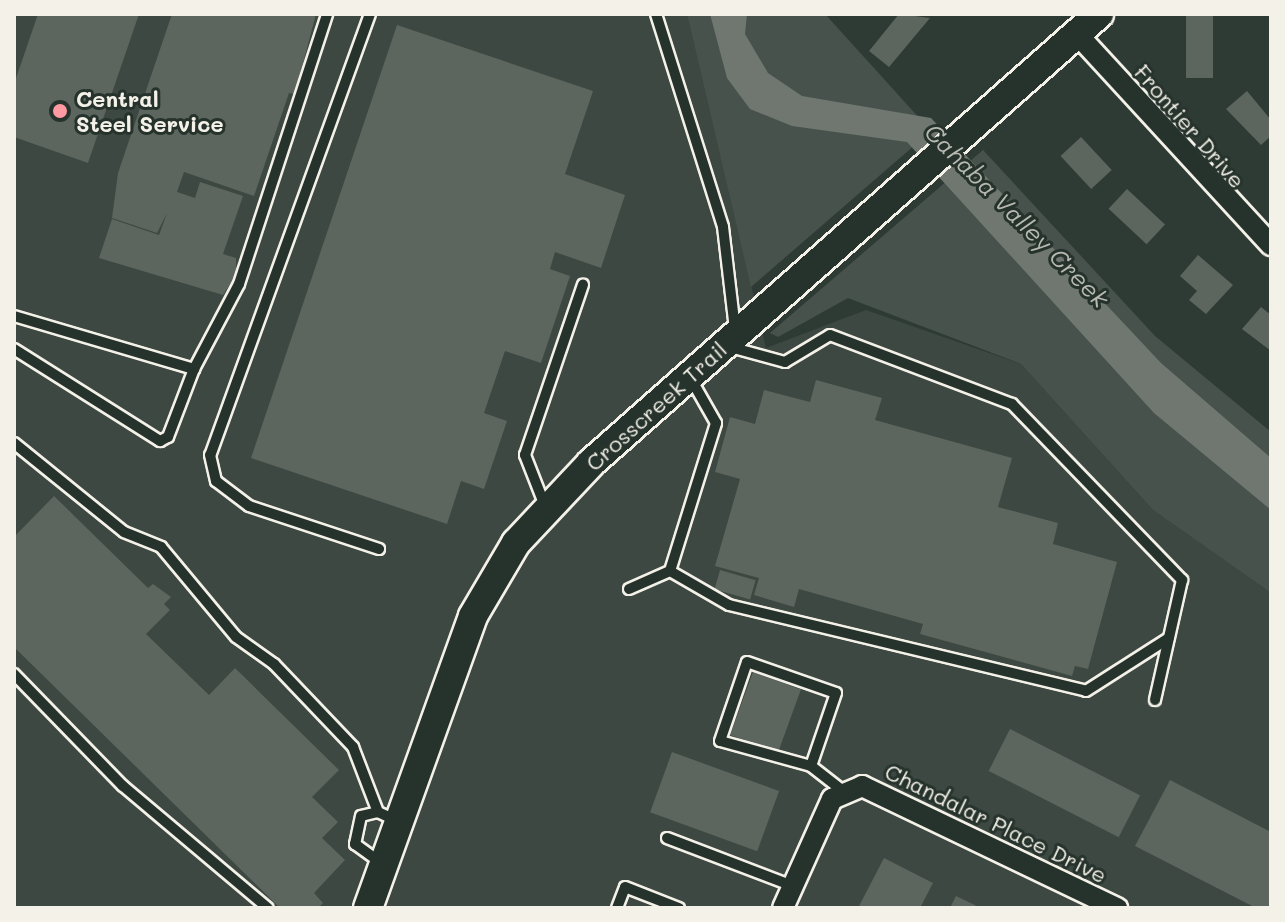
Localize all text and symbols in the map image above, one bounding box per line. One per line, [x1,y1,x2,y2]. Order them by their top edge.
street label: Frontier Drive [1129,59,1251,193]
place label: Central Steel Service [76,85,224,136]
marker: Central Steel Service [51,102,69,120]
water label: Cahaba Valley Creek [919,117,1115,313]
street label: Crosscreek Trail [580,336,732,476]
street label: Chandalar Place Drive [881,758,1111,888]

